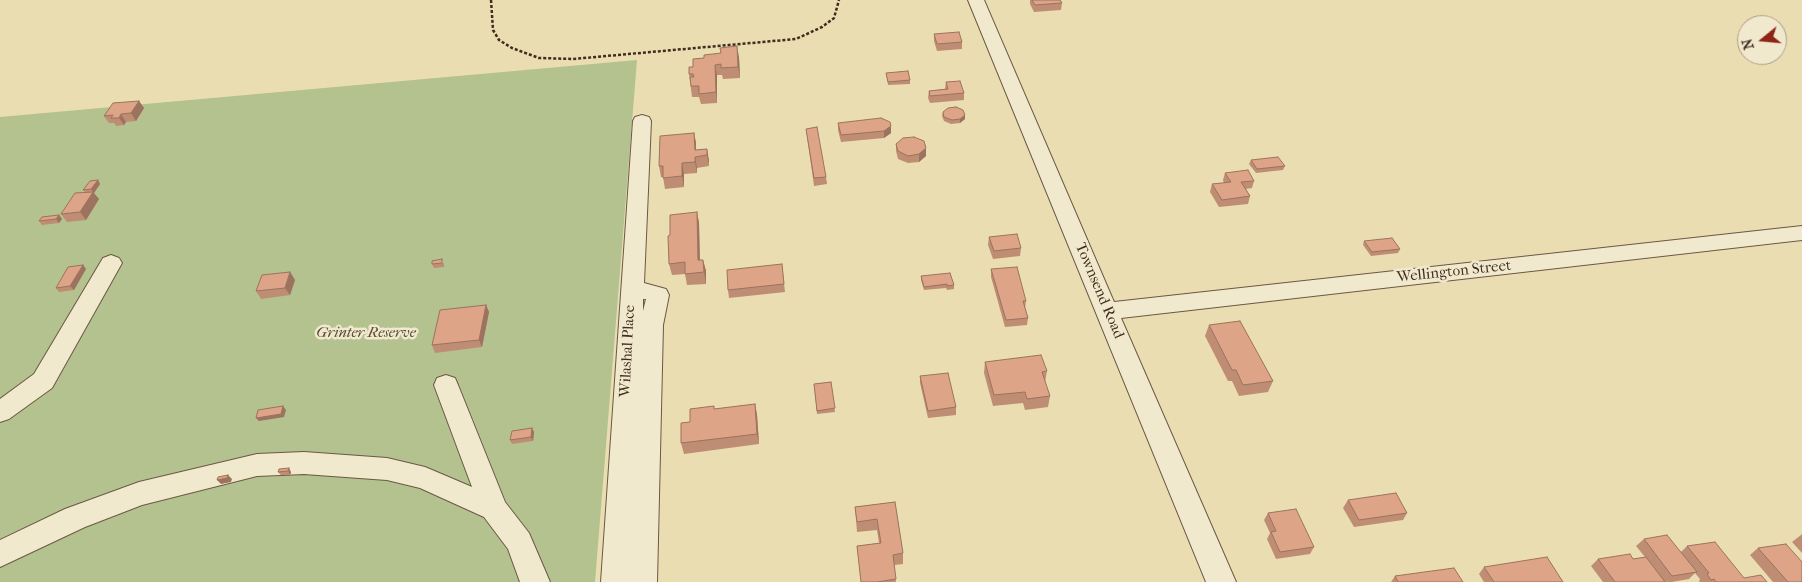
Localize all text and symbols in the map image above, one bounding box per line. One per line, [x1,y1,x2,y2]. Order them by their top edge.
north arrow [1737,15,1787,65]
text: N [1738,37,1758,52]
street label: Townsend Road [1071,240,1127,342]
street label: Wellington Street [1396,257,1512,287]
street label: Wilashal Place [617,304,639,398]
park label: Grinter Reserve [316,324,416,342]

